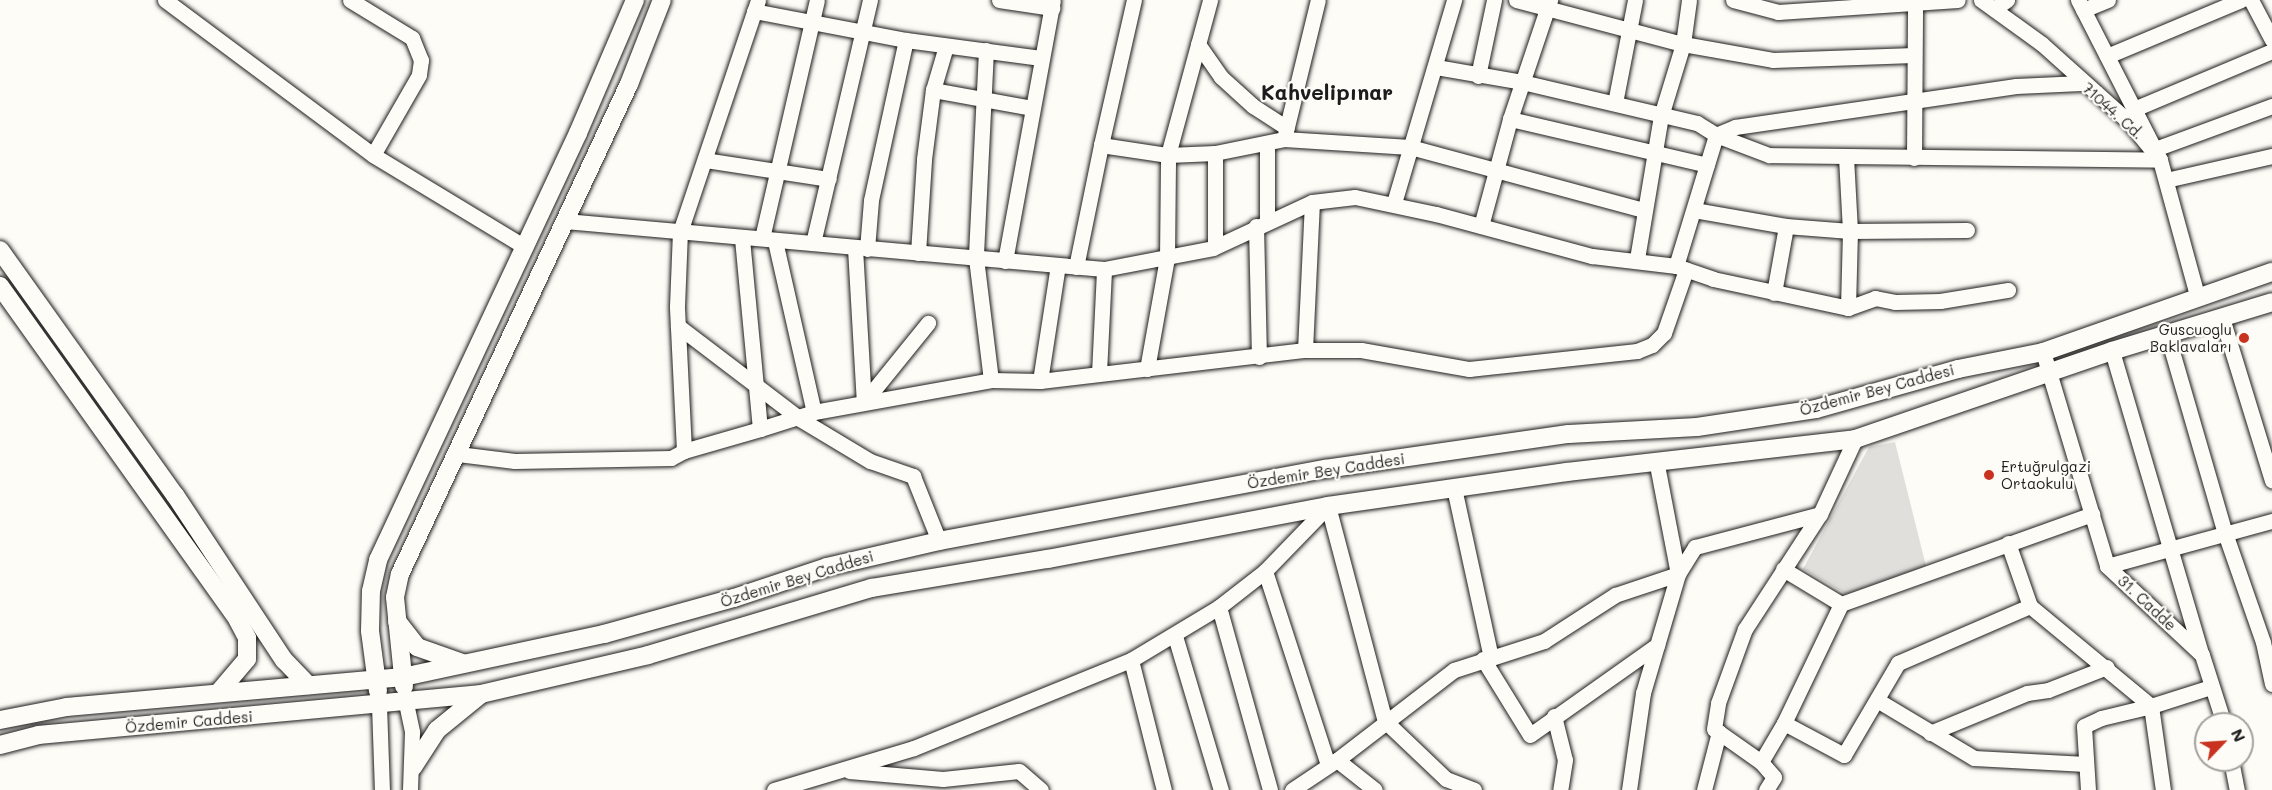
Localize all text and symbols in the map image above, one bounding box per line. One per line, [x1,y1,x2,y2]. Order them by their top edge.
district label: Kahvelipınar [1261,79,1393,105]
street label: 71044. Cd. [2079,79,2147,143]
place label: Guscuoglu Baklavaları [2150,320,2232,355]
marker: Guscuoglu Baklavaları [2237,331,2251,345]
street label: Özdemir Bey Caddesi [1798,361,1956,419]
street label: Özdemir Bey Caddesi [1246,450,1406,492]
place label: Ertuğrulgazi Ortaokulu [2001,457,2091,492]
marker: Ertuğrulgazi Ortaokulu [1982,468,1996,482]
street label: Özdemir Bey Caddesi [718,547,876,611]
street label: 31. Cadde [2114,571,2180,635]
street label: Özdemir Caddesi [124,707,254,737]
north arrow [2194,712,2254,772]
text: N [2227,725,2251,745]

